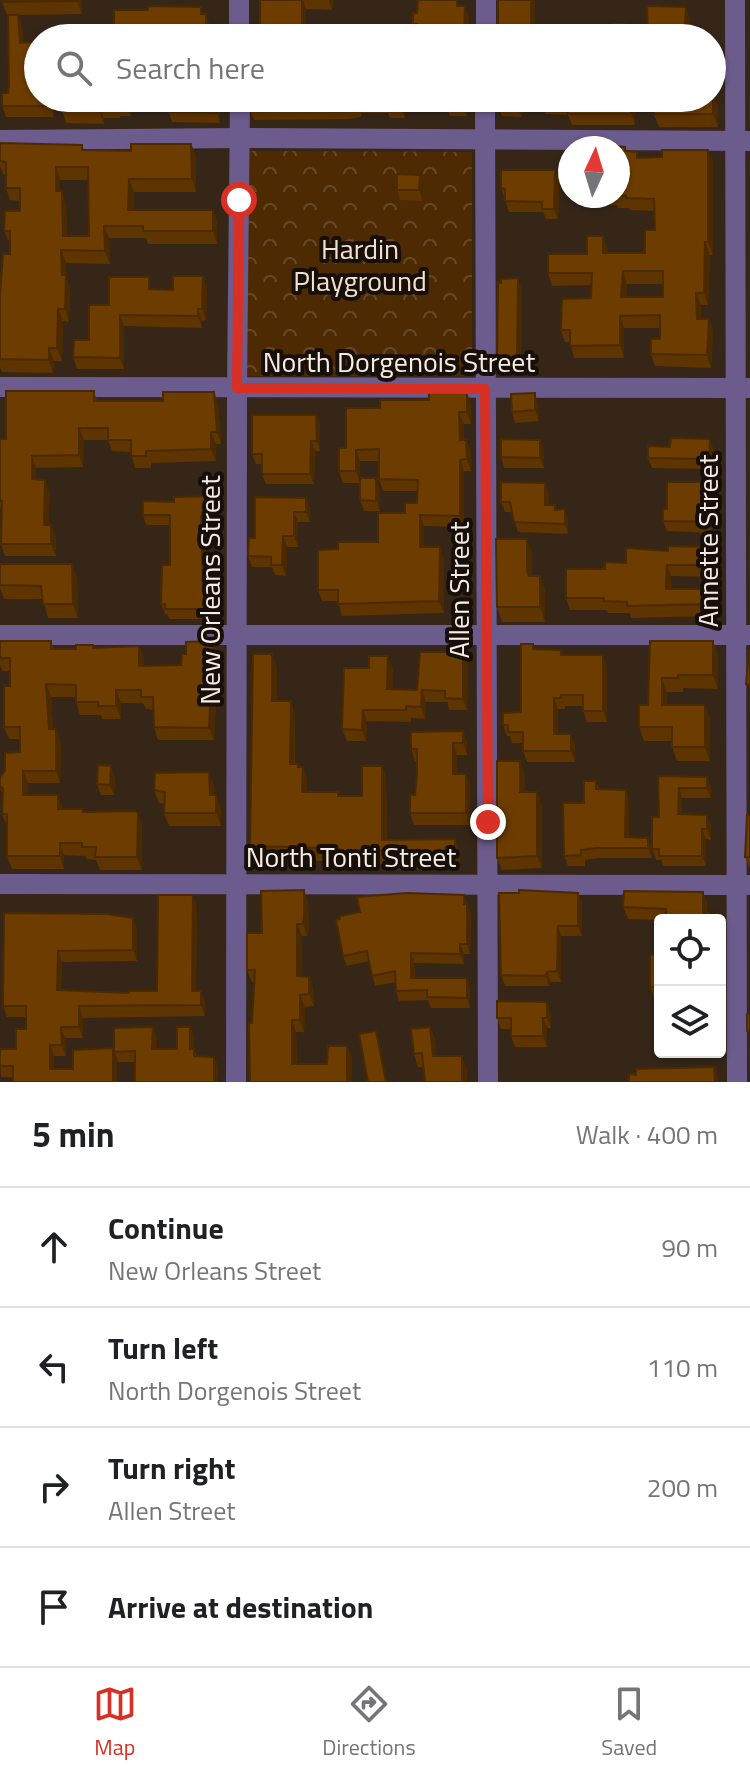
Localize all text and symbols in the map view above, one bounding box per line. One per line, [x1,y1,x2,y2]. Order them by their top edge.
search box [24,24,726,112]
text: Search here [116,45,265,91]
icon: search [52,46,96,90]
north arrow [558,136,630,208]
route start [221,182,257,218]
park label: Hardin Playground [293,227,427,302]
street label: North Dorgenois Street [263,340,535,383]
street label: Annette Street [686,454,729,627]
street label: New Orleans Street [188,475,231,705]
street label: Allen Street [437,521,480,659]
route end [470,804,506,840]
street label: North Tonti Street [246,835,456,878]
map controls [654,914,726,1058]
button: locate [654,914,726,986]
button: layers [654,986,726,1058]
text: 5 min [32,1108,115,1160]
text: Walk · 400 m [576,1115,718,1154]
text: Continue [108,1205,224,1251]
icon: ahead [32,1225,76,1269]
text: 90 m [661,1228,718,1267]
text: New Orleans Street [108,1251,321,1290]
text: Turn left [108,1325,218,1371]
icon: left [32,1345,76,1389]
text: 110 m [647,1348,718,1387]
text: North Dorgenois Street [108,1371,361,1410]
text: Turn right [108,1445,236,1491]
icon: right [32,1465,76,1509]
text: 200 m [647,1468,718,1507]
text: Allen Street [108,1491,235,1530]
text: Arrive at destination [108,1584,373,1630]
icon: arrive [32,1585,76,1629]
tab: Map [93,1682,137,1764]
tab: Directions [322,1682,416,1764]
tab: Saved [601,1682,657,1764]

